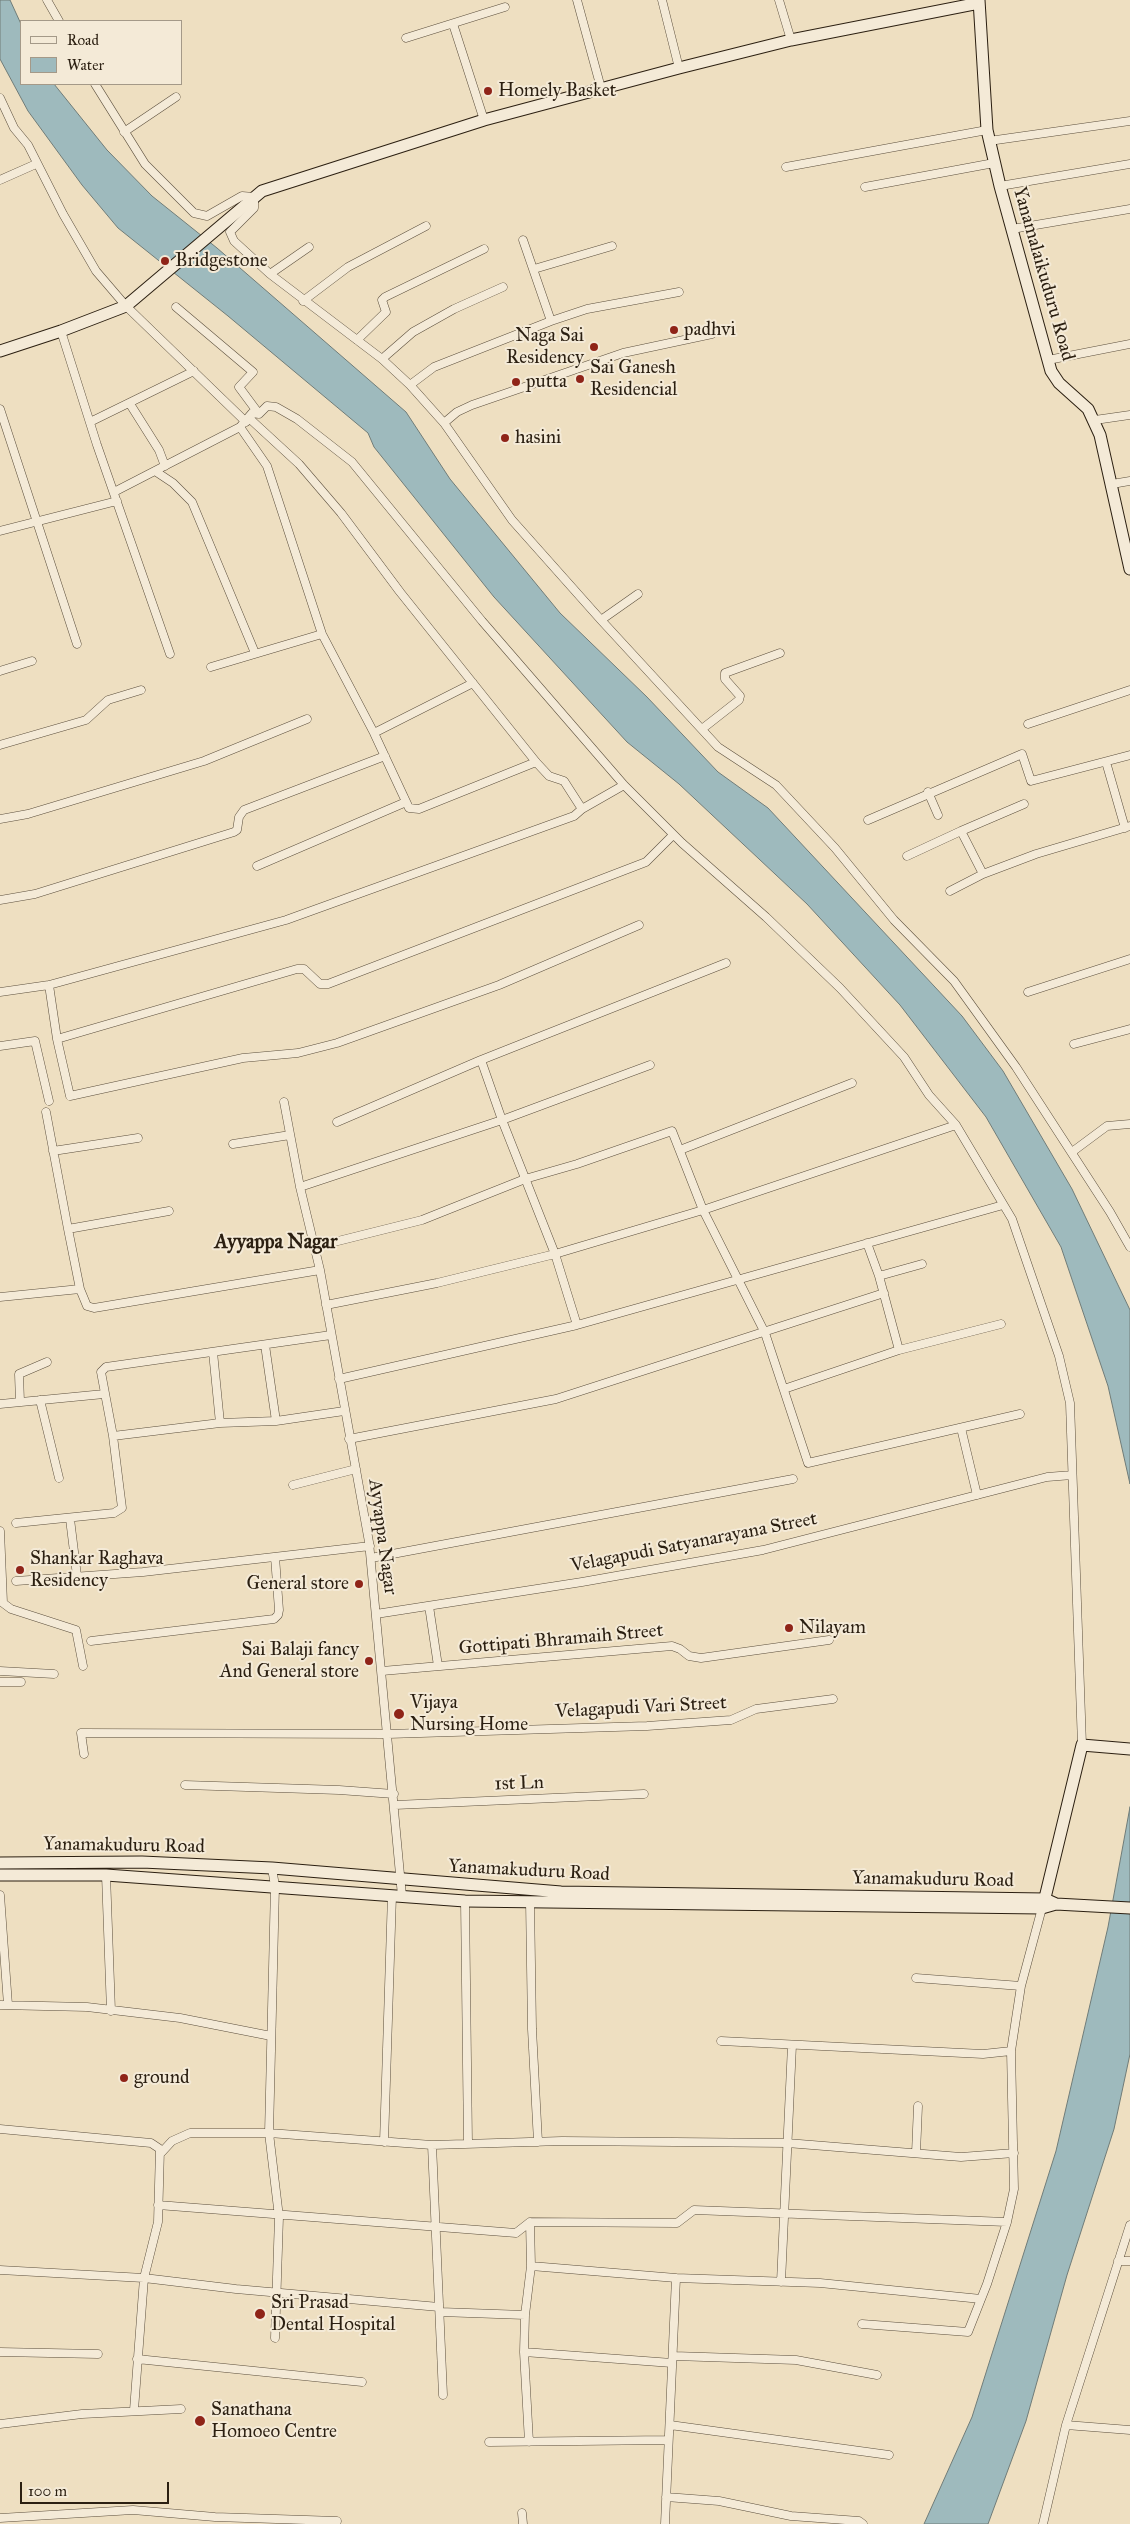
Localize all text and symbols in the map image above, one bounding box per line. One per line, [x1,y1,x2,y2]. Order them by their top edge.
legend [20,20,182,85]
text: Road [67,31,99,49]
text: Water [67,56,104,74]
place label: Homely Basket [498,80,616,102]
marker: Homely Basket [482,85,494,97]
street label: Yanamalaikuduru Road [1007,184,1079,364]
place label: Bridgestone [175,250,268,272]
marker: Bridgestone [159,255,171,267]
place label: padhvi [684,319,736,341]
marker: padhvi [668,324,680,336]
place label: Naga Sai Residency [506,325,584,369]
marker: Naga Sai Residency [588,341,600,353]
place label: Sai Ganesh Residencial [590,357,677,401]
place label: putta [526,371,567,393]
marker: Sai Ganesh Residencial [574,373,586,385]
marker: putta [510,376,522,388]
place label: hasini [515,427,561,449]
marker: hasini [499,432,511,444]
district label: Ayyappa Nagar [215,1231,337,1255]
street label: Ayyappa Nagar [363,1478,401,1596]
street label: Velagapudi Satyanarayana Street [569,1508,819,1578]
place label: Shankar Raghava Residency [30,1548,164,1592]
marker: Shankar Raghava Residency [14,1564,26,1576]
place label: General store [246,1573,349,1595]
marker: General store [353,1578,365,1590]
place label: Nilayam [799,1617,866,1639]
street label: Gottipati Bhramaih Street [458,1620,664,1660]
marker: Nilayam [783,1622,795,1634]
place label: Sai Balaji fancy And General store [220,1639,359,1683]
marker: Sai Balaji fancy And General store [363,1655,375,1667]
place label: Vijaya Nursing Home [410,1692,528,1736]
street label: Velagapudi Vari Street [555,1692,727,1724]
marker: Vijaya Nursing Home [392,1707,406,1721]
street label: 1st Ln [494,1772,544,1796]
street label: Yanamakuduru Road [43,1833,205,1859]
street label: Yanamakuduru Road [448,1855,610,1887]
street label: Yanamakuduru Road [852,1867,1014,1893]
place label: ground [134,2067,190,2089]
marker: ground [118,2072,130,2084]
place label: Sri Prasad Dental Hospital [271,2292,395,2336]
marker: Sri Prasad Dental Hospital [253,2307,267,2321]
place label: Sanathana Homoeo Centre [211,2399,337,2443]
marker: Sanathana Homoeo Centre [193,2414,207,2428]
scale bar [22,2472,171,2504]
text: 100 m [28,2482,67,2500]

